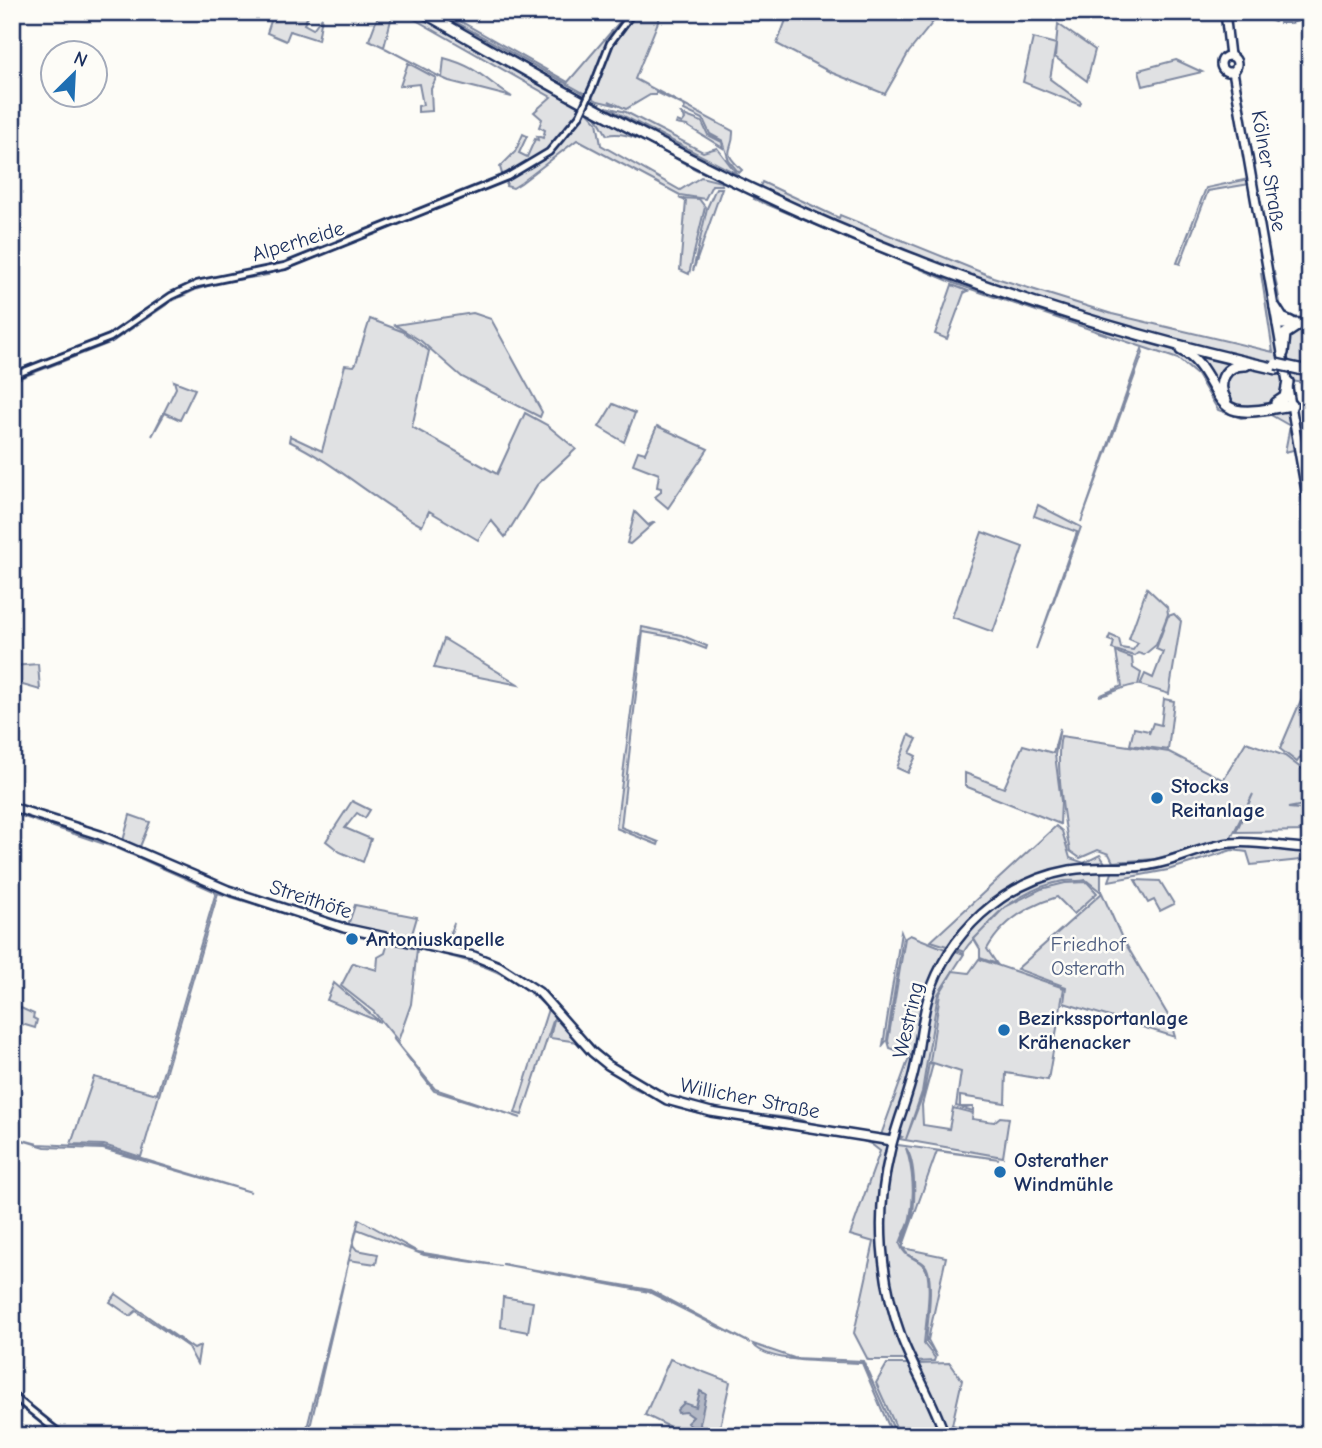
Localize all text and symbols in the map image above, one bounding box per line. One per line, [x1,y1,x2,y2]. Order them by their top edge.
north arrow [38,38,108,108]
text: N [70,47,91,72]
street label: Kölner Straße [1247,108,1291,234]
street label: Alperheide [249,216,347,266]
place label: Stocks Reitanlage [1171,774,1265,822]
marker: Stocks Reitanlage [1149,790,1165,806]
street label: Streithöfe [267,874,355,924]
place label: Antoniuskapelle [366,927,505,951]
marker: Antoniuskapelle [344,931,360,947]
park label: Friedhof Osterath [1050,932,1127,980]
street label: Westring [888,979,928,1061]
place label: Bezirkssportanlage Krähenacker [1018,1006,1188,1054]
marker: Bezirkssportanlage Krähenacker [996,1022,1012,1038]
street label: Willicher Straße [678,1073,822,1123]
place label: Osterather Windmühle [1014,1148,1113,1196]
marker: Osterather Windmühle [992,1164,1008,1180]

